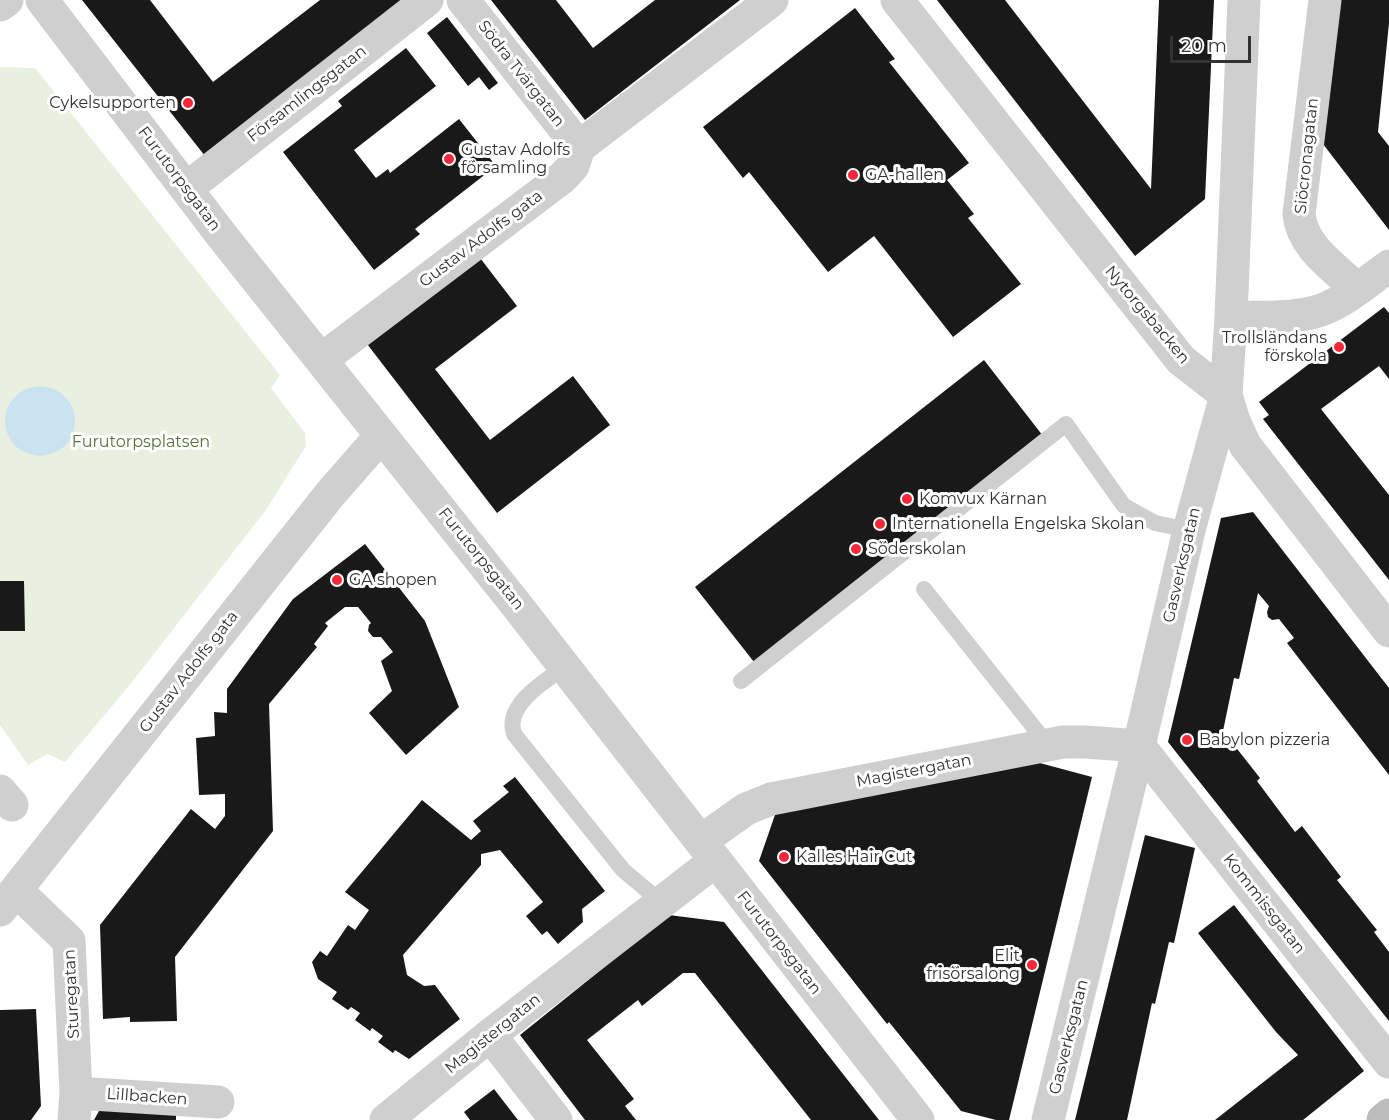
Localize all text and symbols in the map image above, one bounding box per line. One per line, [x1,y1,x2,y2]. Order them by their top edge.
street label: Södra Tvärgatan [474,17,568,131]
scale bar [1173,24,1254,62]
text: 20 m [1181,35,1227,57]
street label: Församlingsgatan [244,42,370,146]
place label: Cykelsupporten [49,93,176,113]
marker: Cykelsupporten [181,96,195,110]
street label: Siöcronagatan [1291,97,1323,215]
street label: Furutorpsgatan [133,123,225,235]
place label: Gustav Adolfs församling [461,140,570,178]
marker: Gustav Adolfs församling [442,152,456,166]
place label: GA-hallen [865,165,944,185]
marker: GA-hallen [846,168,860,182]
street label: Gustav Adolfs gata [416,186,546,292]
street label: Nytorgsbacken [1100,262,1194,368]
place label: Trollsländans förskola [1222,328,1327,366]
marker: Trollsländans förskola [1332,340,1346,354]
park label: Furutorpsplatsen [72,432,210,452]
place label: Komvux Kärnan [919,489,1047,509]
marker: Komvux Kärnan [900,492,914,506]
street label: Furutorpsgatan [434,504,528,614]
street label: Gasverksgatan [1159,505,1205,625]
place label: Internationella Engelska Skolan [892,514,1145,534]
marker: Internationella Engelska Skolan [873,517,887,531]
place label: Söderskolan [868,539,966,559]
marker: Söderskolan [849,542,863,556]
place label: GA shopen [349,570,437,590]
marker: GA shopen [330,573,344,587]
street label: Gustav Adolfs gata [135,607,243,737]
place label: Babylon pizzeria [1199,730,1330,750]
marker: Babylon pizzeria [1180,733,1194,747]
street label: Magistergatan [855,750,973,792]
place label: Kalles Hair Cut [796,847,913,867]
marker: Kalles Hair Cut [777,850,791,864]
street label: Kommissgatan [1219,850,1309,958]
street label: Furutorpsgatan [733,888,825,998]
place label: Elit frisörsalong [926,946,1020,984]
street label: Sturegatan [60,949,84,1039]
marker: Elit frisörsalong [1025,958,1039,972]
street label: Gasverksgatan [1045,978,1093,1096]
street label: Magistergatan [442,990,544,1078]
street label: Lillbacken [106,1085,188,1109]

